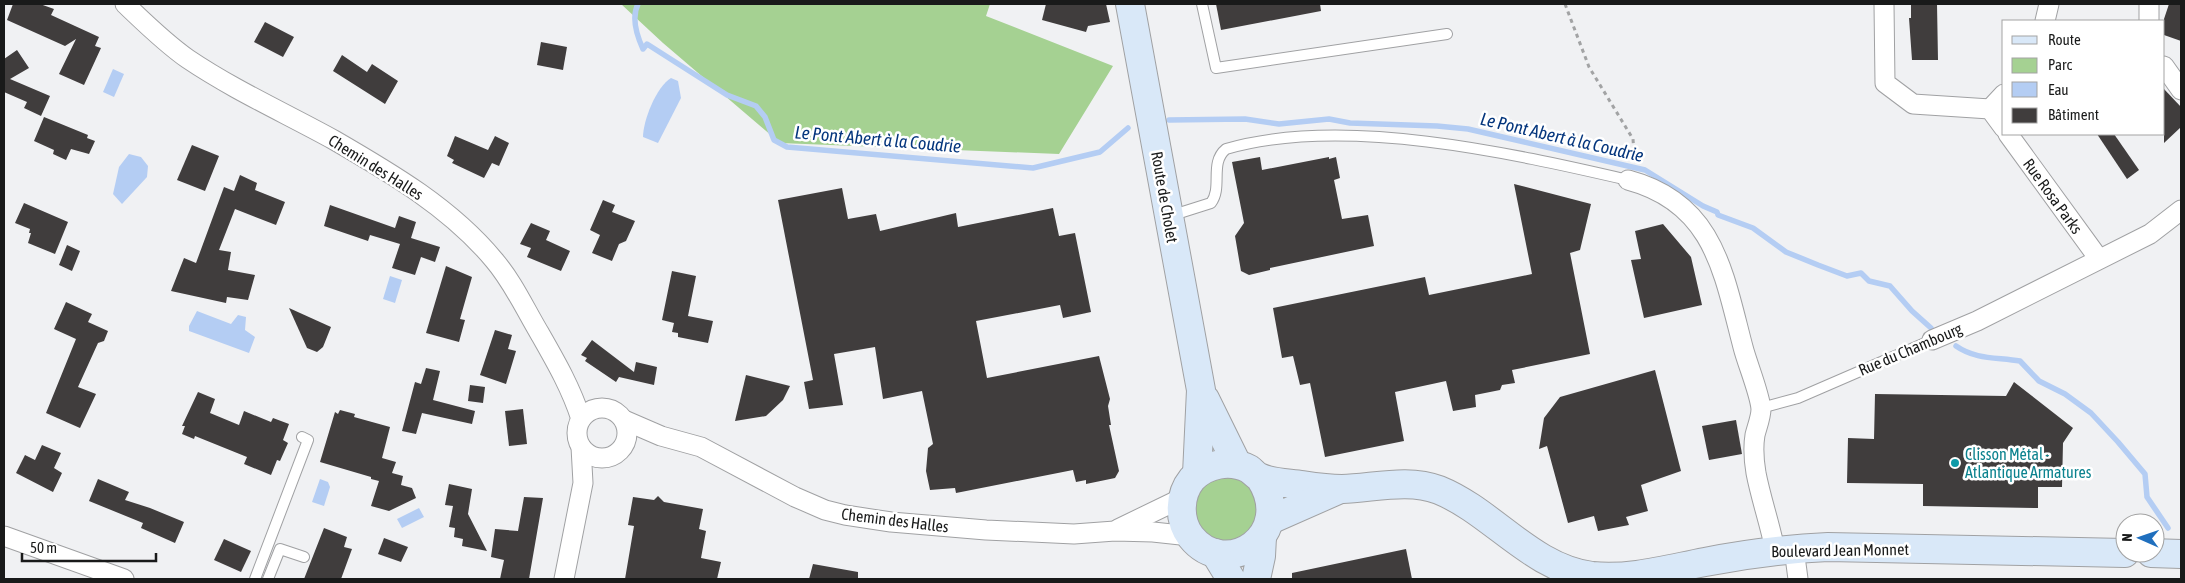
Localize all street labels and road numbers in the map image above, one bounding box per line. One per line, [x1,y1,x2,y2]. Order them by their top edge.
street label: Chemin des Halles [325,131,427,203]
street label: Route de Cholet [1148,150,1182,245]
street label: Rue Rosa Parks [2020,155,2086,237]
street label: Rue du Chambourg [1856,319,1965,380]
street label: Chemin des Halles [840,504,950,536]
street label: Boulevard Jean Monnet [1771,540,1909,560]

